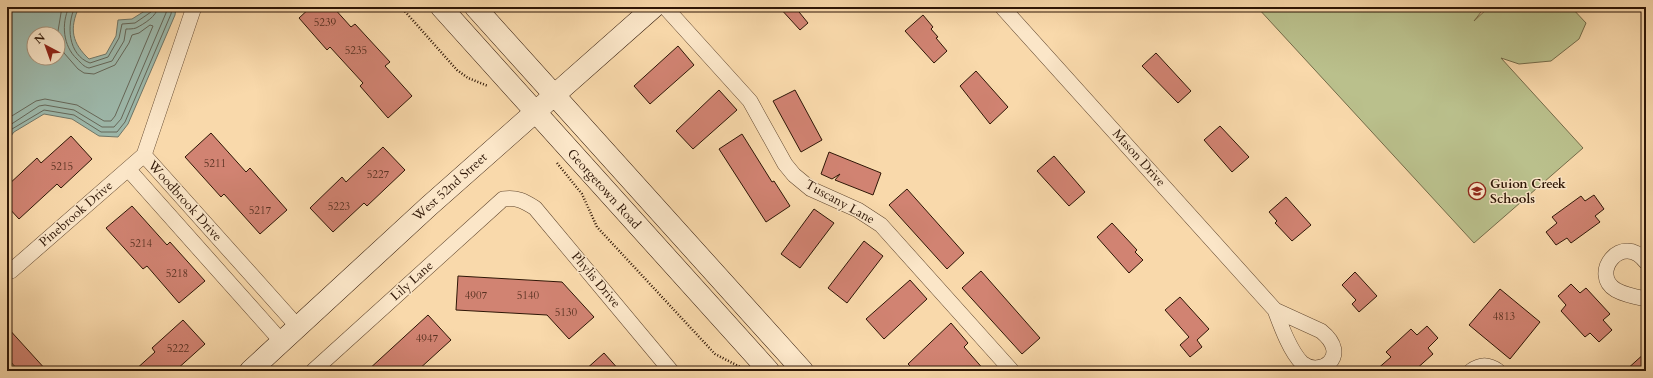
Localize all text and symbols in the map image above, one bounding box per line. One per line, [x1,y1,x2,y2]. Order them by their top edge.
house number: 5239 [314,15,337,30]
north arrow [26,26,66,66]
text: N [31,30,49,48]
house number: 5235 [345,43,367,58]
street label: Mason Drive [1108,125,1170,191]
street label: Georgetown Road [563,145,645,233]
street label: West 52nd Street [408,149,491,226]
street label: Woodbrook Drive [143,156,226,245]
house number: 5211 [204,156,226,171]
house number: 5215 [51,159,73,174]
house number: 5227 [367,167,390,182]
street label: Tuscany Lane [802,175,878,229]
place label: Guion Creek Schools [1490,175,1567,208]
street label: Pinebrook Drive [35,177,117,251]
school or university icon: Guion Creek Schools [1467,181,1487,201]
house number: 5223 [328,199,351,214]
house number: 5217 [249,203,272,218]
house number: 5214 [130,236,153,251]
street label: Phylis Drive [567,248,625,312]
street label: Lily Lane [387,257,437,305]
house number: 5218 [166,266,188,281]
house number: 4907 [465,288,488,303]
house number: 5140 [517,288,540,303]
house number: 5130 [555,305,578,320]
house number: 4813 [1493,309,1516,324]
house number: 4947 [416,331,439,346]
house number: 5222 [167,341,190,356]

